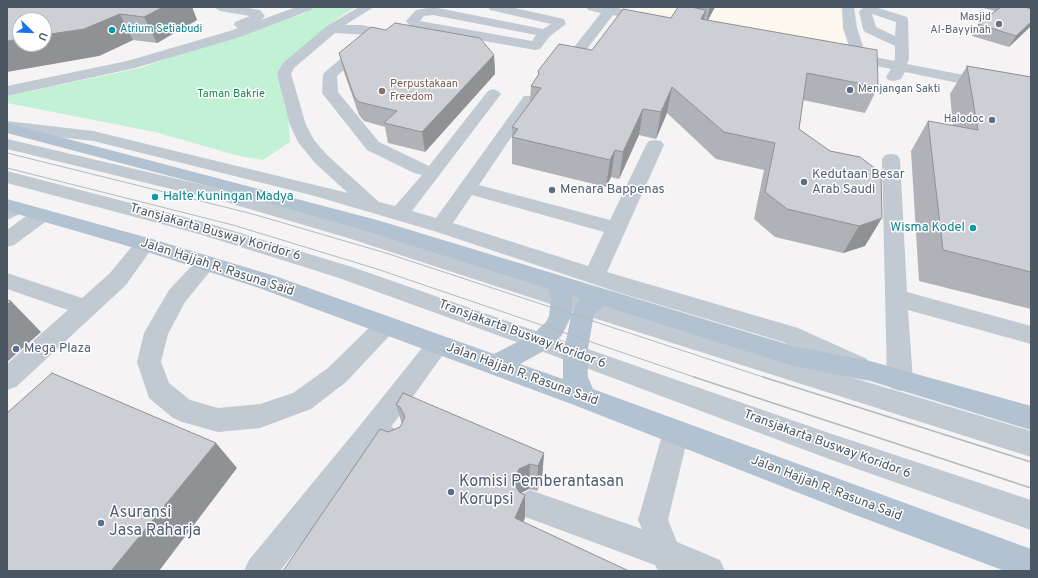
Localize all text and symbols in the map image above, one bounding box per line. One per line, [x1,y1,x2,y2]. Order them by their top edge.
place label: Masjid Al-Bayyinah [930,11,991,37]
north arrow [12,12,52,52]
marker: Masjid Al-Bayyinah [994,19,1004,29]
place label: Atrium Setiabudi [120,23,202,37]
marker: Atrium Setiabudi [107,25,117,35]
text: U [34,30,50,43]
place label: Perpustakaan Freedom [390,78,458,104]
place label: Menjangan Sakti [858,83,940,97]
marker: Menjangan Sakti [845,85,855,95]
marker: Perpustakaan Freedom [377,86,387,96]
park label: Taman Bakrie [197,88,265,102]
place label: Halodoc [944,113,984,127]
marker: Halodoc [987,115,997,125]
place label: Kedutaan Besar Arab Saudi [812,167,905,198]
marker: Kedutaan Besar Arab Saudi [799,177,809,187]
place label: Menara Bappenas [560,182,665,198]
marker: Menara Bappenas [547,185,557,195]
place label: Halte Kuningan Madya [163,189,293,205]
marker: Halte Kuningan Madya [150,192,160,202]
street label: Transjakarta Busway Koridor 6 [128,201,302,265]
place label: Wisma Kodel [890,220,965,236]
marker: Wisma Kodel [968,223,978,233]
street label: Jalan Hajjah R. Rasuna Said [138,236,296,300]
street label: Transjakarta Busway Koridor 6 [436,297,608,373]
street label: Jalan Hajjah R. Rasuna Said [444,340,600,410]
place label: Mega Plaza [24,341,91,357]
marker: Mega Plaza [11,344,21,354]
street label: Transjakarta Busway Koridor 6 [741,407,913,483]
street label: Jalan Hajjah R. Rasuna Said [748,453,904,525]
place label: Komisi Pemberantasan Korupsi [459,473,624,511]
marker: Komisi Pemberantasan Korupsi [446,487,456,497]
place label: Asuransi Jasa Raharja [109,504,201,542]
marker: Asuransi Jasa Raharja [96,518,106,528]

